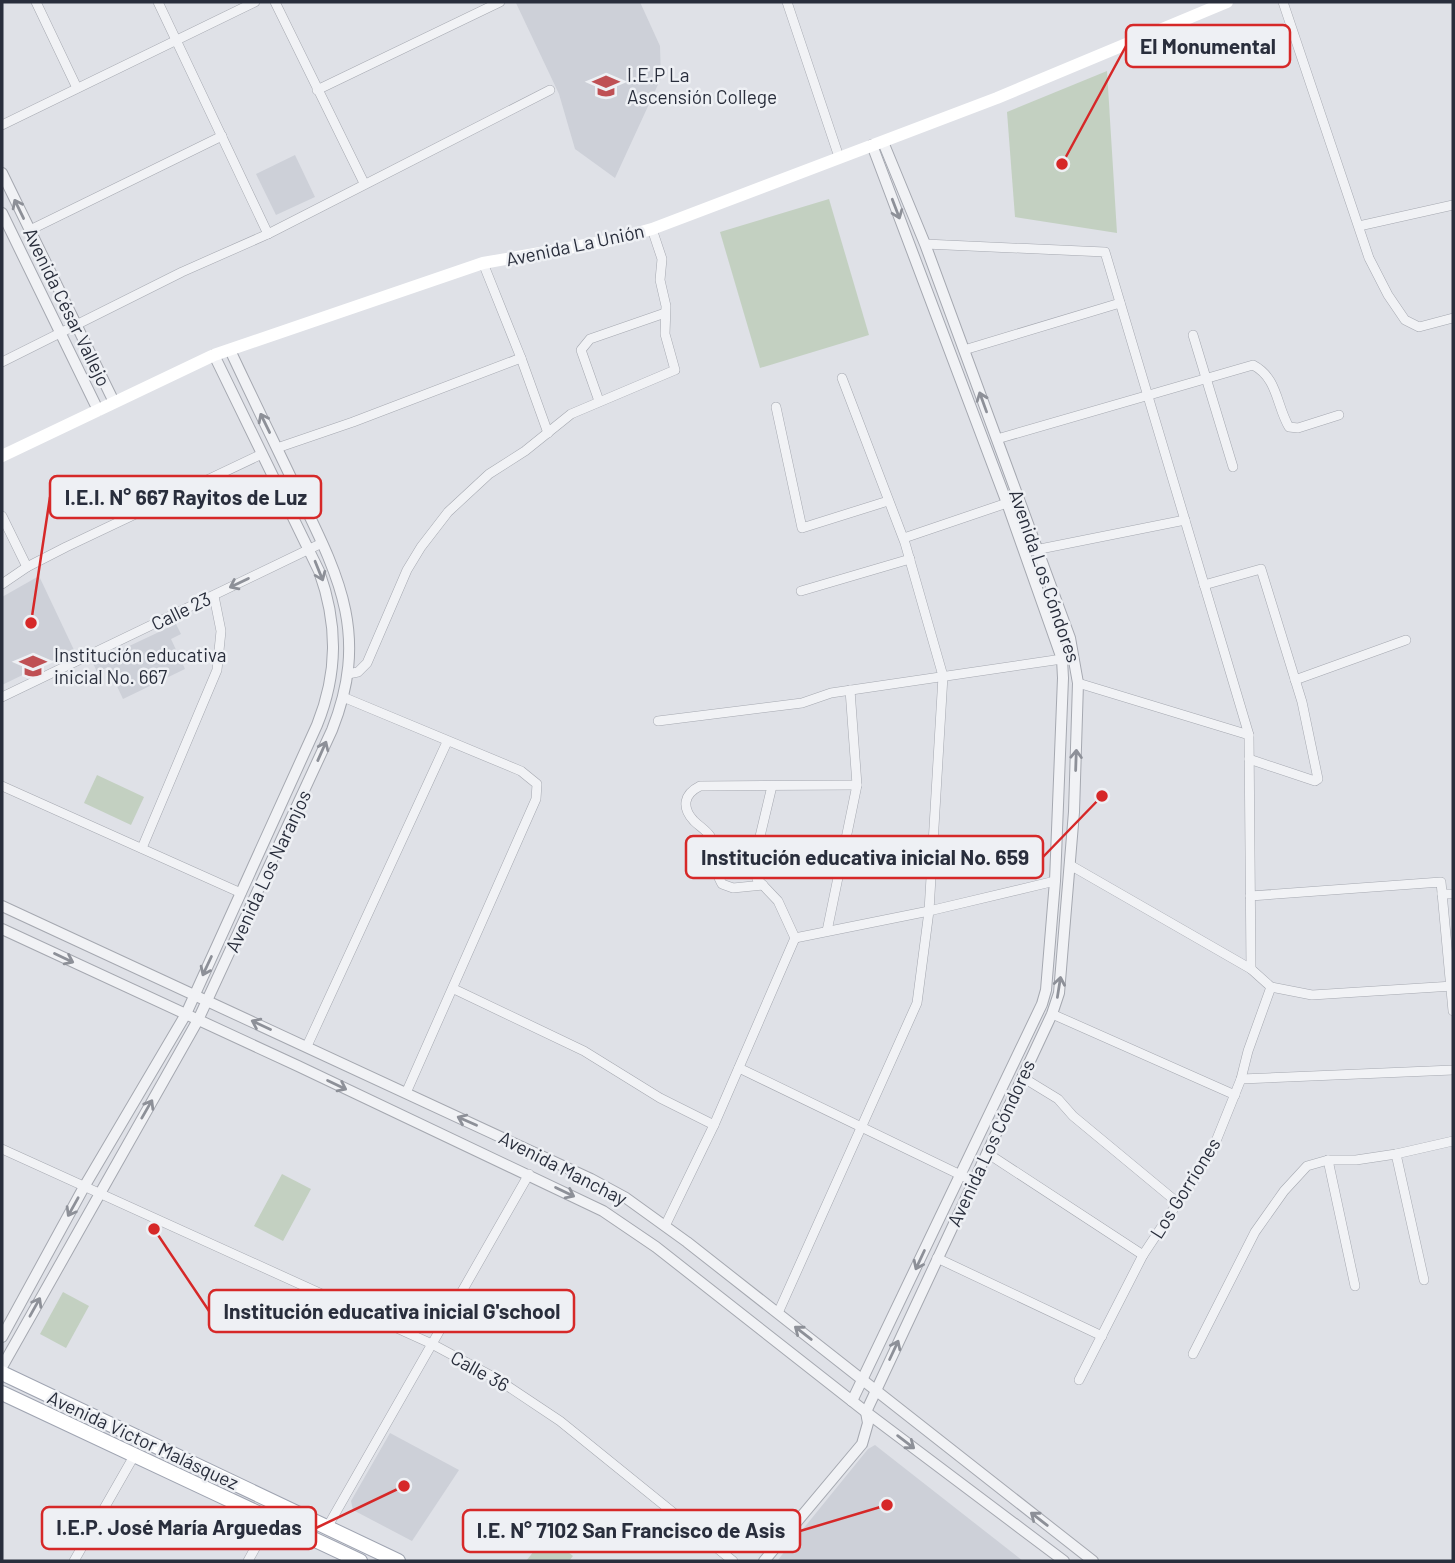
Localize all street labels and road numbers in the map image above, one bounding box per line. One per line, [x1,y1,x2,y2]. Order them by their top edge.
street label: Avenida La Unión [504,219,646,270]
street label: Avenida César Vallejo [19,224,116,390]
street label: Avenida Los Cóndores [1005,486,1086,665]
street label: Calle 23 [147,586,214,635]
street label: Avenida Los Naranjos [220,786,315,956]
street label: Avenida Los Cóndores [942,1056,1039,1230]
street label: Avenida Manchay [495,1125,631,1210]
street label: Los Gorriones [1145,1133,1225,1242]
street label: Calle 36 [447,1345,514,1396]
street label: Avenida Victor Malásquez [44,1385,242,1494]

